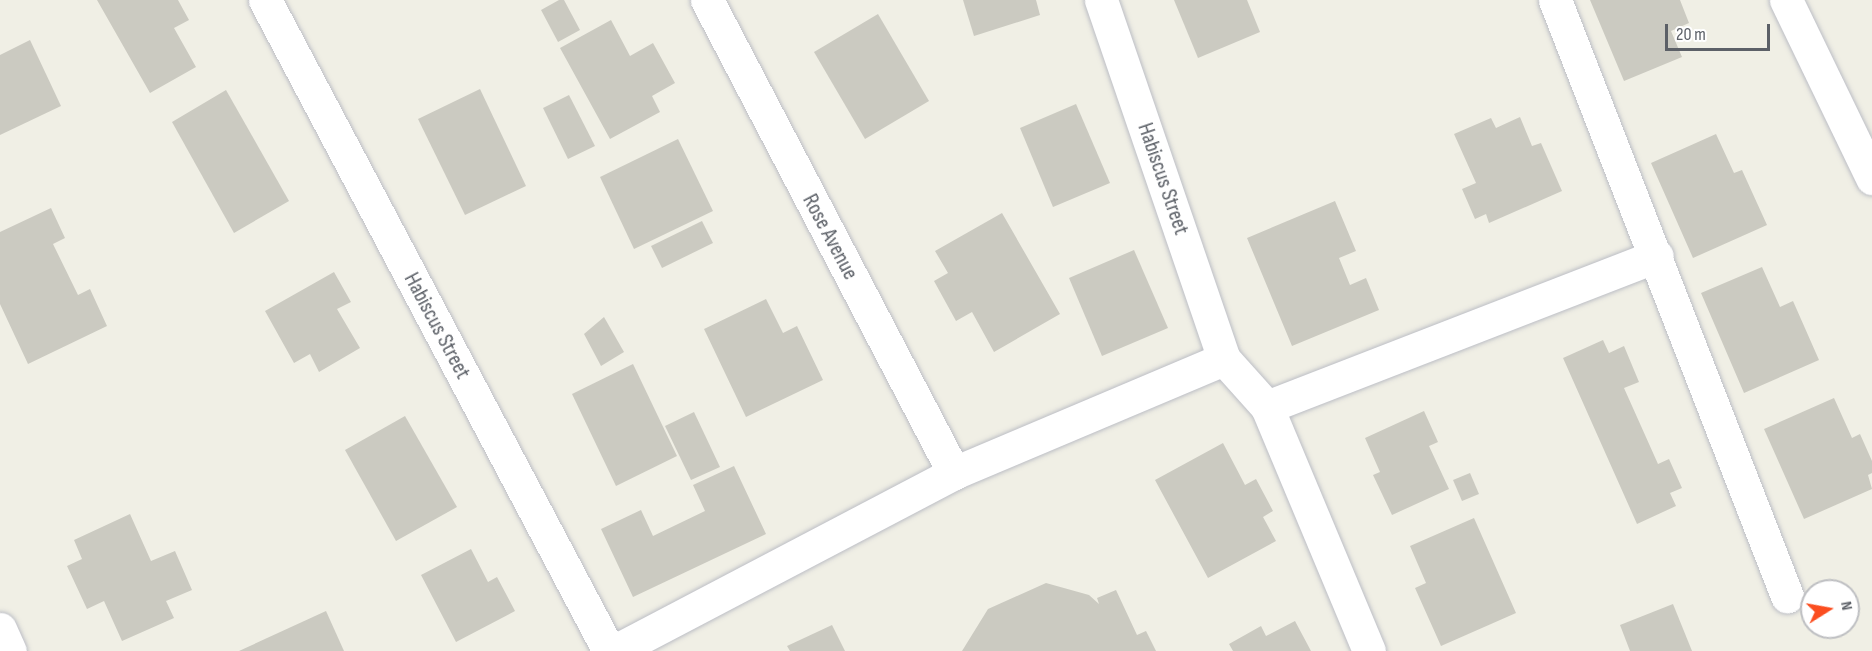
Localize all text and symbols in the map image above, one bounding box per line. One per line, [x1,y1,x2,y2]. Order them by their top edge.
scale bar [1668,12,1773,50]
text: 20 m [1676,24,1706,45]
street label: Habiscus Street [1132,120,1194,238]
street label: Rose Avenue [797,190,863,284]
street label: Habiscus Street [398,268,476,384]
north arrow [1800,579,1860,639]
text: N [1836,600,1856,612]

